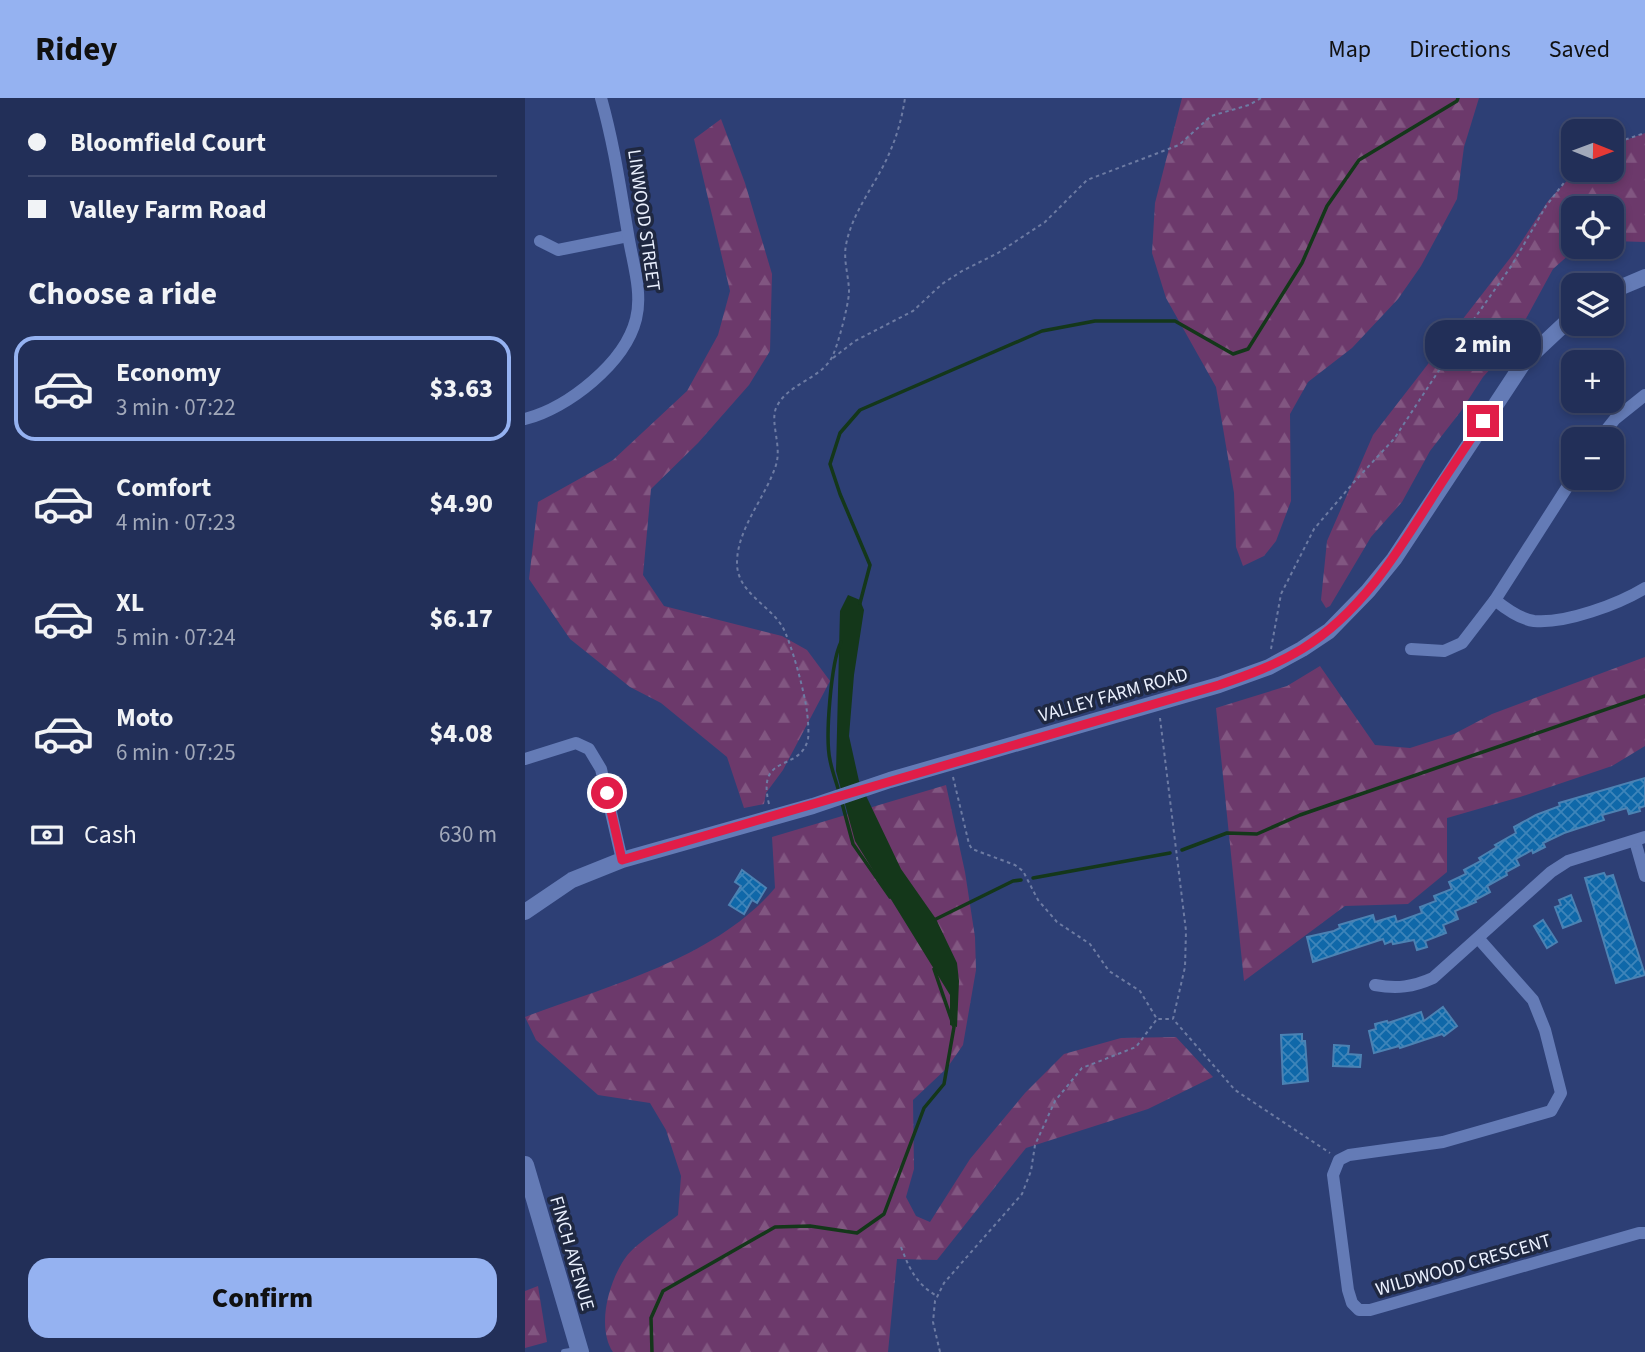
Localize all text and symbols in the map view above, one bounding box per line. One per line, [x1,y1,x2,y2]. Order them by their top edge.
text: Ridey [35,26,117,73]
text: Map [1328,32,1371,67]
text: Directions [1409,32,1511,67]
text: Saved [1549,32,1610,67]
north arrow [1561,119,1624,182]
map controls [1561,119,1624,490]
text: Bloomfield Court [70,124,266,161]
street label: LINWOOD STREET [620,148,667,293]
text: Valley Farm Road [70,191,267,228]
button: locate [1561,196,1624,259]
text: Choose a ride [28,271,217,317]
button: layers [1561,273,1624,336]
callout: 2 min [1425,320,1541,368]
text: 2 min [1455,328,1511,361]
button: + [1561,350,1624,413]
text: Economy [116,354,221,391]
icon: car [32,357,95,420]
text: $3.63 [429,370,493,407]
text: 3 min · 07:22 [116,391,236,424]
route end [1467,405,1499,437]
button: − [1561,427,1624,490]
text: Comfort [116,469,211,506]
icon: car [32,472,95,535]
text: $4.90 [429,485,493,522]
text: 4 min · 07:23 [116,506,236,539]
text: XL [116,584,144,621]
icon: car [32,587,95,650]
text: $6.17 [429,600,493,637]
text: 5 min · 07:24 [116,621,236,654]
street label: VALLEY FARM ROAD [1036,661,1191,730]
text: Moto [116,699,173,736]
icon: car [32,702,95,765]
text: $4.08 [429,715,493,752]
text: 6 min · 07:25 [116,736,236,769]
route start [591,777,623,809]
icon: cash [28,816,66,854]
text: Cash [84,816,137,853]
text: 630 m [439,818,497,851]
street label: FINCH AVENUE [542,1193,601,1314]
street label: WILDWOOD CRESCENT [1372,1227,1554,1303]
button: Confirm [28,1258,497,1338]

